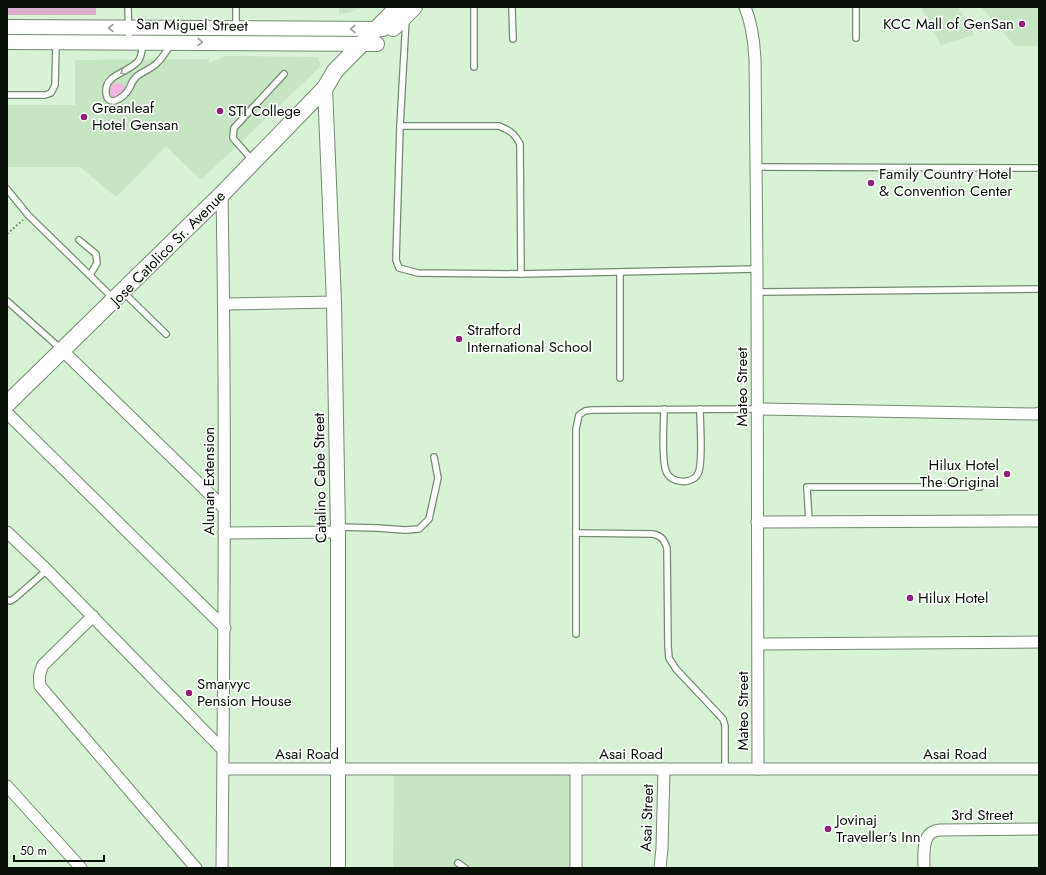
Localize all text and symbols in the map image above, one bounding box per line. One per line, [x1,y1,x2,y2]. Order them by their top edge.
street label: San Miguel Street [136,13,248,37]
place label: KCC Mall of GenSan [883,13,1014,35]
marker: KCC Mall of GenSan [1017,19,1027,29]
one-way arrow [108,24,114,32]
one-way arrow [350,25,356,33]
one-way arrow [197,38,203,47]
one-way arrow [120,68,127,75]
place label: Greanleaf Hotel Gensan [92,97,179,136]
place label: STI College [228,100,301,122]
marker: STI College [215,106,225,116]
marker: Greanleaf Hotel Gensan [79,112,89,122]
place label: Family Country Hotel & Convention Center [879,163,1013,202]
marker: Family Country Hotel & Convention Center [866,178,876,188]
street label: Jose Catolico Sr. Avenue [104,185,231,312]
place label: Stratford International School [467,319,592,358]
marker: Stratford International School [454,334,464,344]
street label: Mateo Street [731,347,753,427]
street label: Catalino Cabe Street [308,412,332,543]
street label: Alunan Extension [198,427,220,535]
place label: Hilux Hotel The Original [920,454,999,493]
marker: Hilux Hotel The Original [1002,469,1012,479]
place label: Hilux Hotel [918,587,988,609]
marker: Hilux Hotel [905,593,915,603]
street label: Mateo Street [732,671,754,751]
place label: Smarvyc Pension House [197,673,292,712]
marker: Smarvyc Pension House [184,688,194,698]
street label: Asai Road [275,743,339,765]
street label: Asai Road [599,743,663,765]
street label: Asai Road [923,743,987,765]
street label: Asai Street [635,784,659,852]
street label: 3rd Street [951,804,1013,826]
place label: Jovinaj Traveller's Inn [834,809,921,848]
marker: Jovinaj Traveller's Inn [823,824,833,834]
scale bar [14,837,104,863]
text: 50 m [20,842,47,860]

